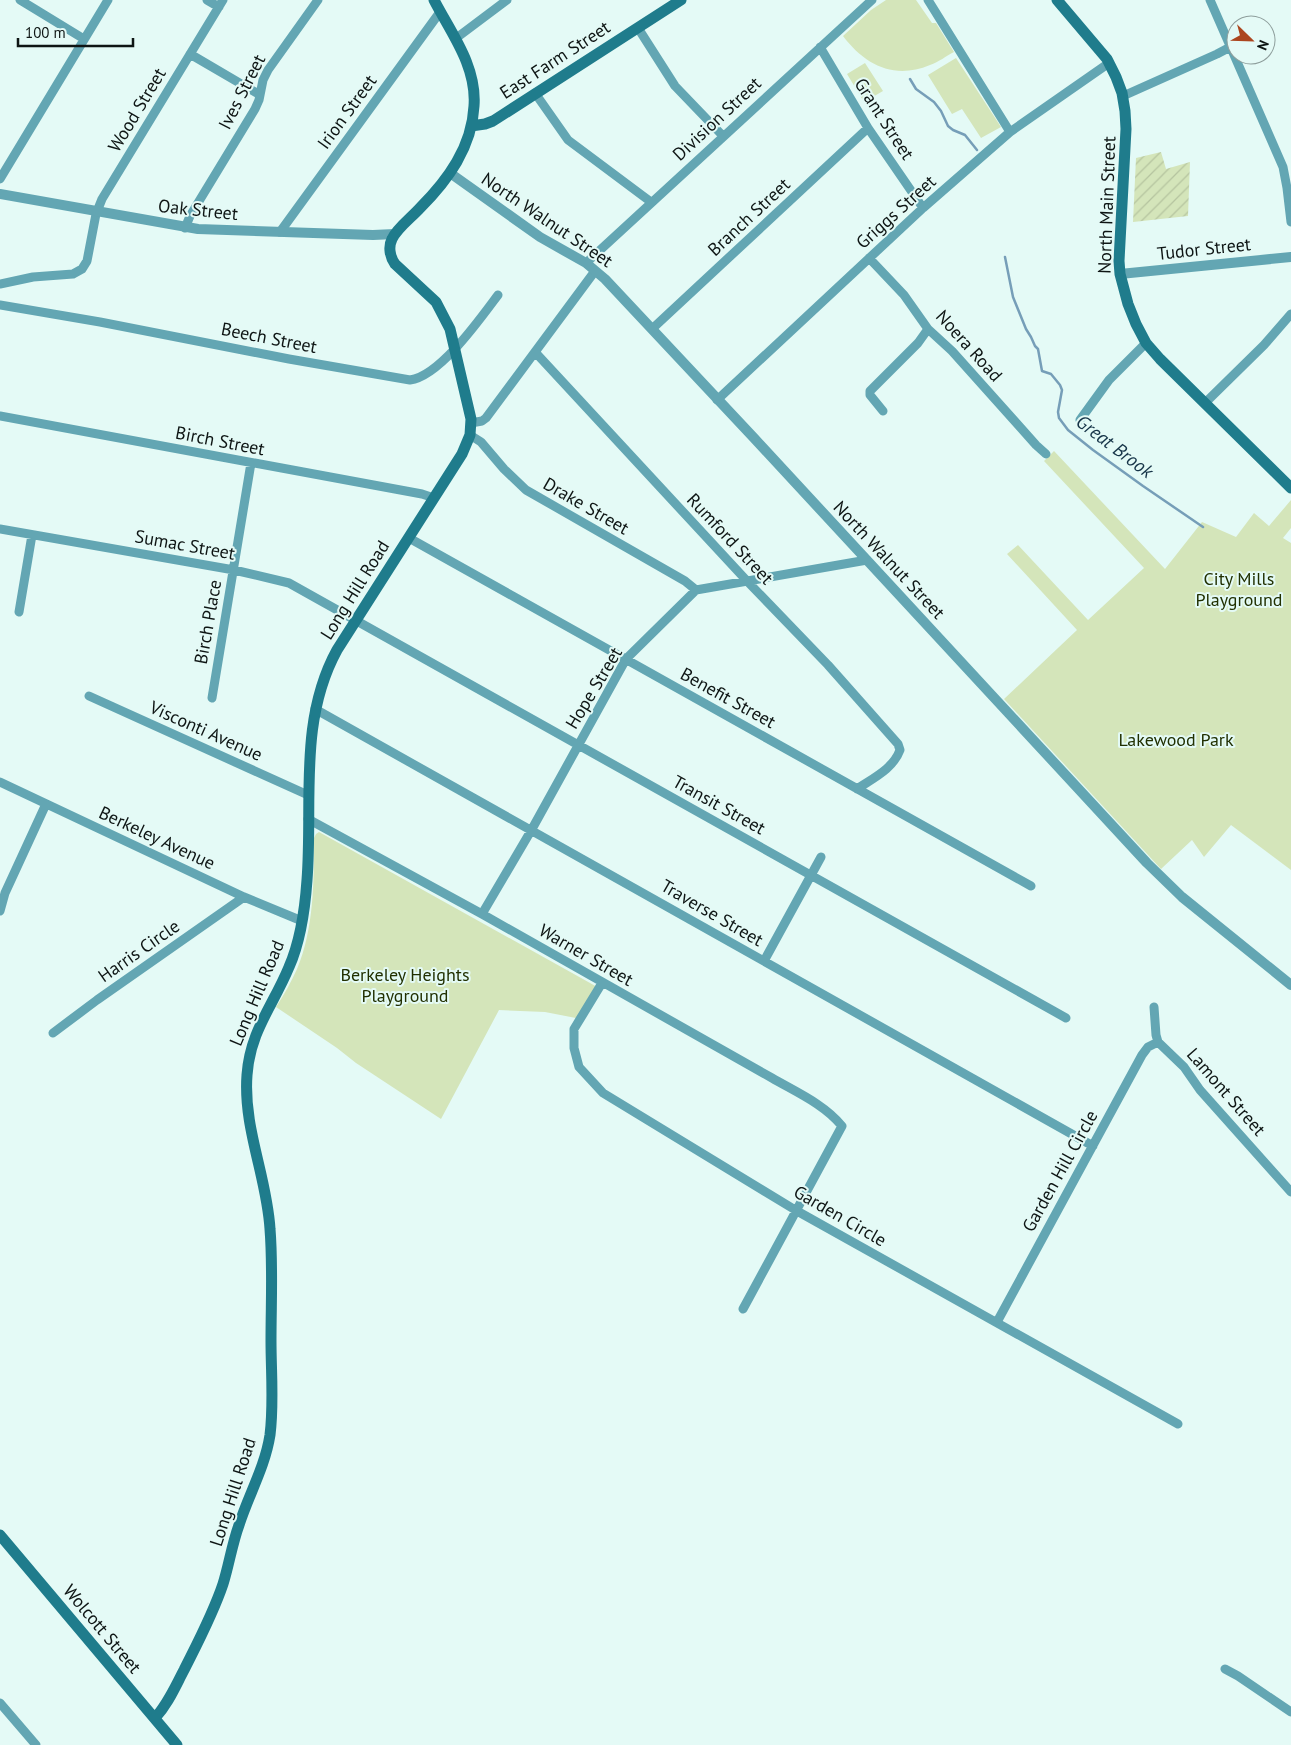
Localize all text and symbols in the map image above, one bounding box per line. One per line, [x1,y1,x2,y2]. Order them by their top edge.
scale bar [18,15,132,47]
street label: East Farm Street [495,15,614,104]
north arrow [1226,15,1276,65]
text: 100 m [25,23,66,42]
text: N [1253,37,1273,53]
street label: Ives Street [213,50,270,133]
street label: Wood Street [103,64,171,156]
street label: Irion Street [312,70,381,153]
street label: Division Street [668,72,766,166]
street label: Grant Street [850,74,919,164]
street label: North Main Street [1093,136,1120,274]
street label: North Walnut Street [477,167,617,272]
street label: Griggs Street [851,170,940,254]
street label: Branch Street [703,173,795,261]
street label: Oak Street [157,194,239,225]
street label: Tudor Street [1156,232,1252,265]
street label: Noera Road [931,305,1008,386]
street label: Beech Street [219,317,319,358]
water label: Great Brook [1072,409,1160,484]
street label: Birch Street [174,421,267,460]
street label: Drake Street [539,472,633,539]
street label: Rumford Street [682,488,779,589]
street label: North Walnut Street [829,496,950,624]
street label: Sumac Street [133,524,237,565]
street label: Long Hill Road [315,536,394,644]
park label: City Mills Playground [1195,567,1283,611]
street label: Birch Place [189,578,226,666]
street label: Hope Street [560,643,627,733]
street label: Benefit Street [677,662,780,733]
street label: Visconti Avenue [145,695,266,766]
park label: Lakewood Park [1118,728,1234,751]
street label: Transit Street [669,770,770,839]
street label: Berkeley Avenue [95,801,219,874]
street label: Traverse Street [657,874,768,951]
street label: Harris Circle [94,914,184,987]
street label: Warner Street [535,918,638,991]
street label: Long Hill Road [224,937,289,1049]
park label: Berkeley Heights Playground [340,963,470,1007]
street label: Lamont Street [1182,1043,1271,1140]
street label: Garden Hill Circle [1017,1106,1102,1236]
street label: Garden Circle [790,1180,891,1251]
street label: Long Hill Road [204,1435,261,1549]
street label: Wolcott Street [58,1579,146,1678]

